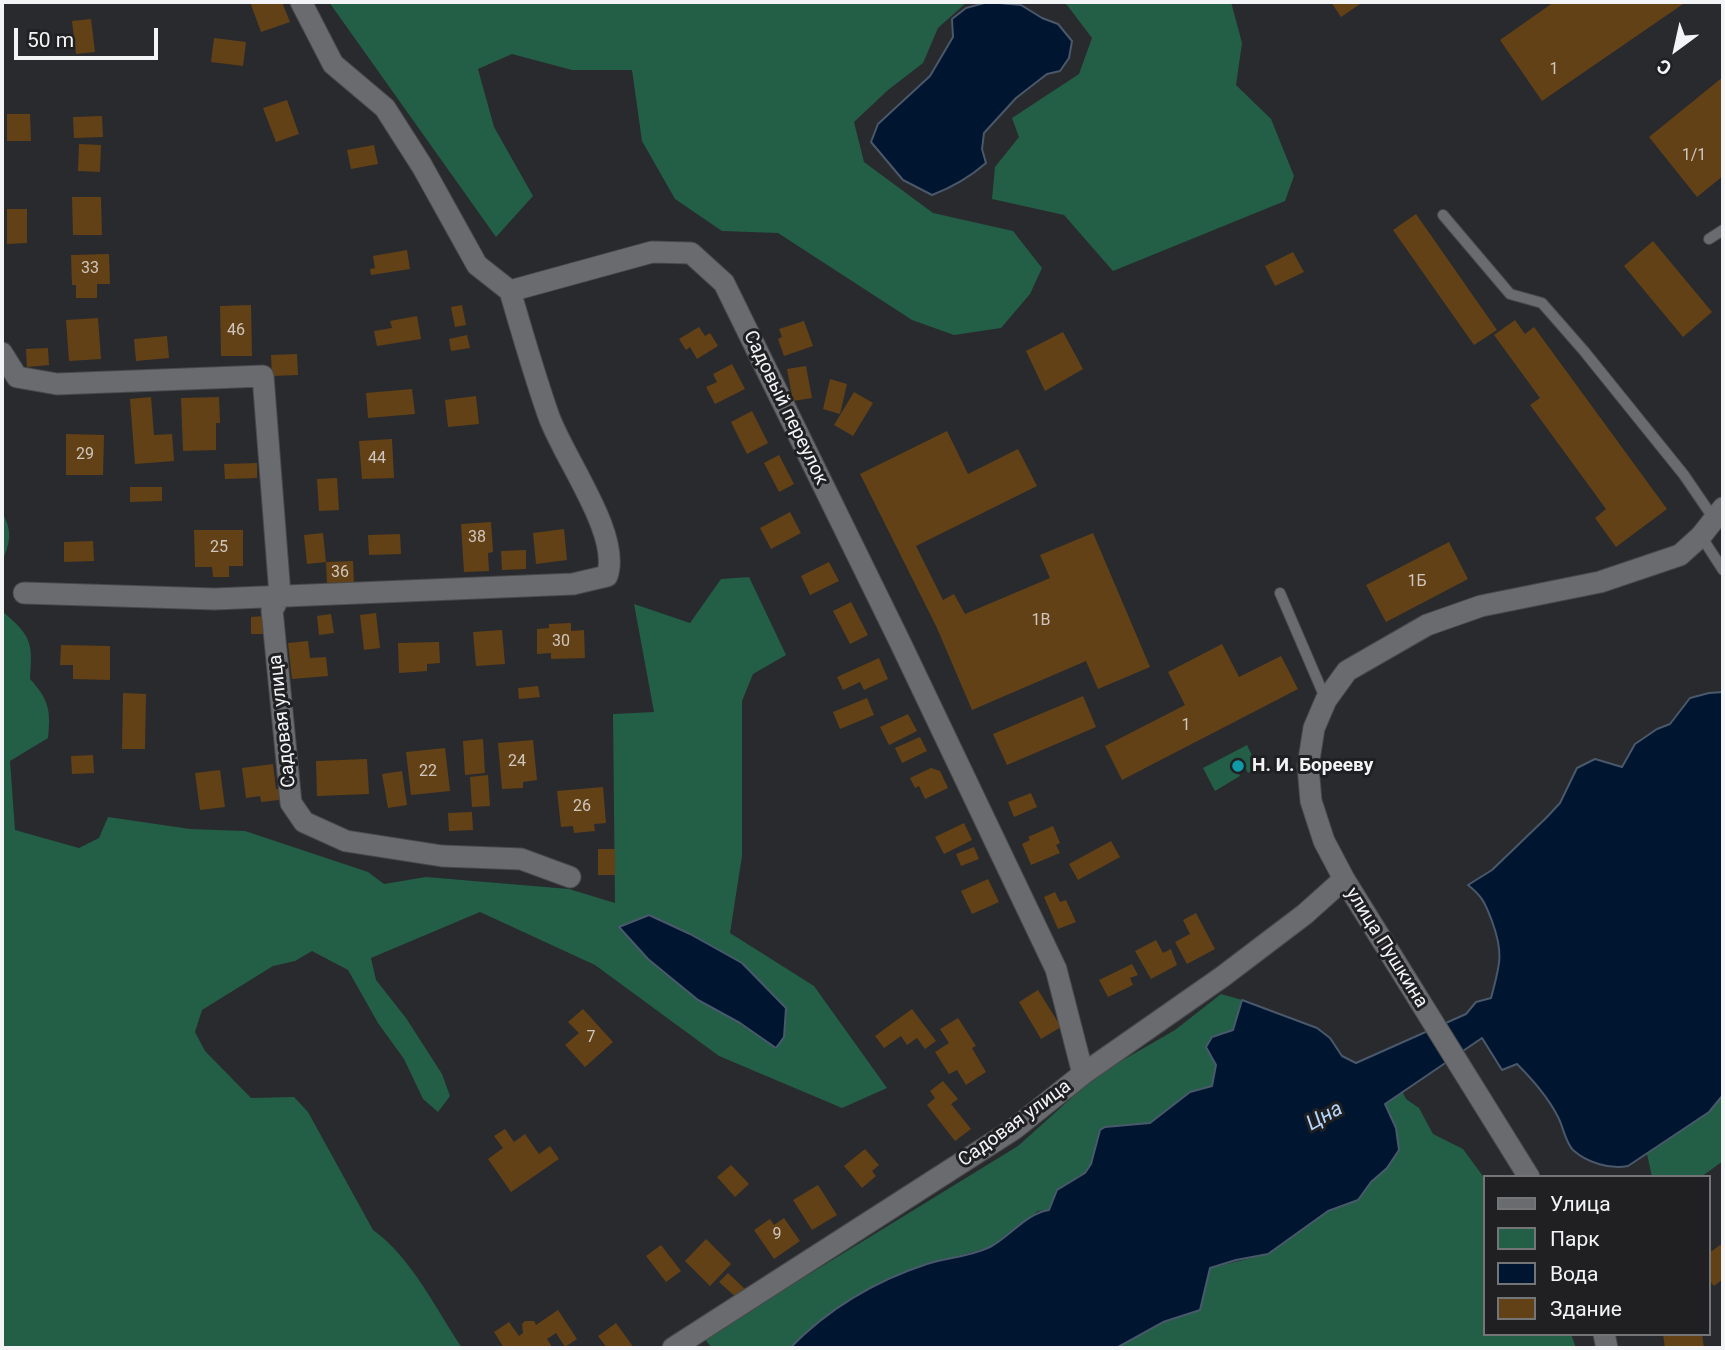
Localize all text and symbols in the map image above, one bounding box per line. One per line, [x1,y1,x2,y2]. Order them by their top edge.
scale bar [18,14,161,58]
north arrow [1641,14,1711,84]
text: 50 m [27,28,74,52]
text: С [1653,54,1676,80]
house number: 1 [1550,60,1558,80]
house number: 1/1 [1682,146,1706,166]
house number: 33 [81,259,99,279]
house number: 46 [227,321,245,341]
street label: Садовый переулок [738,327,832,489]
house number: 29 [76,445,94,465]
house number: 44 [368,449,386,469]
house number: 38 [468,528,486,548]
house number: 25 [210,538,228,558]
house number: 36 [331,563,349,583]
house number: 1Б [1407,572,1427,592]
house number: 1В [1032,611,1050,631]
house number: 30 [552,632,570,652]
street label: Садовая улица [265,653,301,789]
house number: 1 [1182,716,1190,736]
house number: 24 [508,752,526,772]
place label: Н. И. Борееву [1252,755,1373,777]
marker: Н. И. Борееву [1230,758,1246,774]
house number: 22 [419,762,437,782]
house number: 26 [573,797,591,817]
street label: улица Пушкина [1340,884,1432,1012]
house number: 7 [587,1028,595,1048]
street label: Садовая улица [954,1076,1076,1172]
water label: Цна [1302,1097,1348,1137]
legend [1484,1175,1711,1336]
text: Улица [1550,1192,1611,1216]
house number: 9 [773,1225,781,1245]
text: Парк [1550,1227,1600,1251]
text: Вода [1550,1262,1598,1286]
text: Здание [1550,1297,1622,1321]

